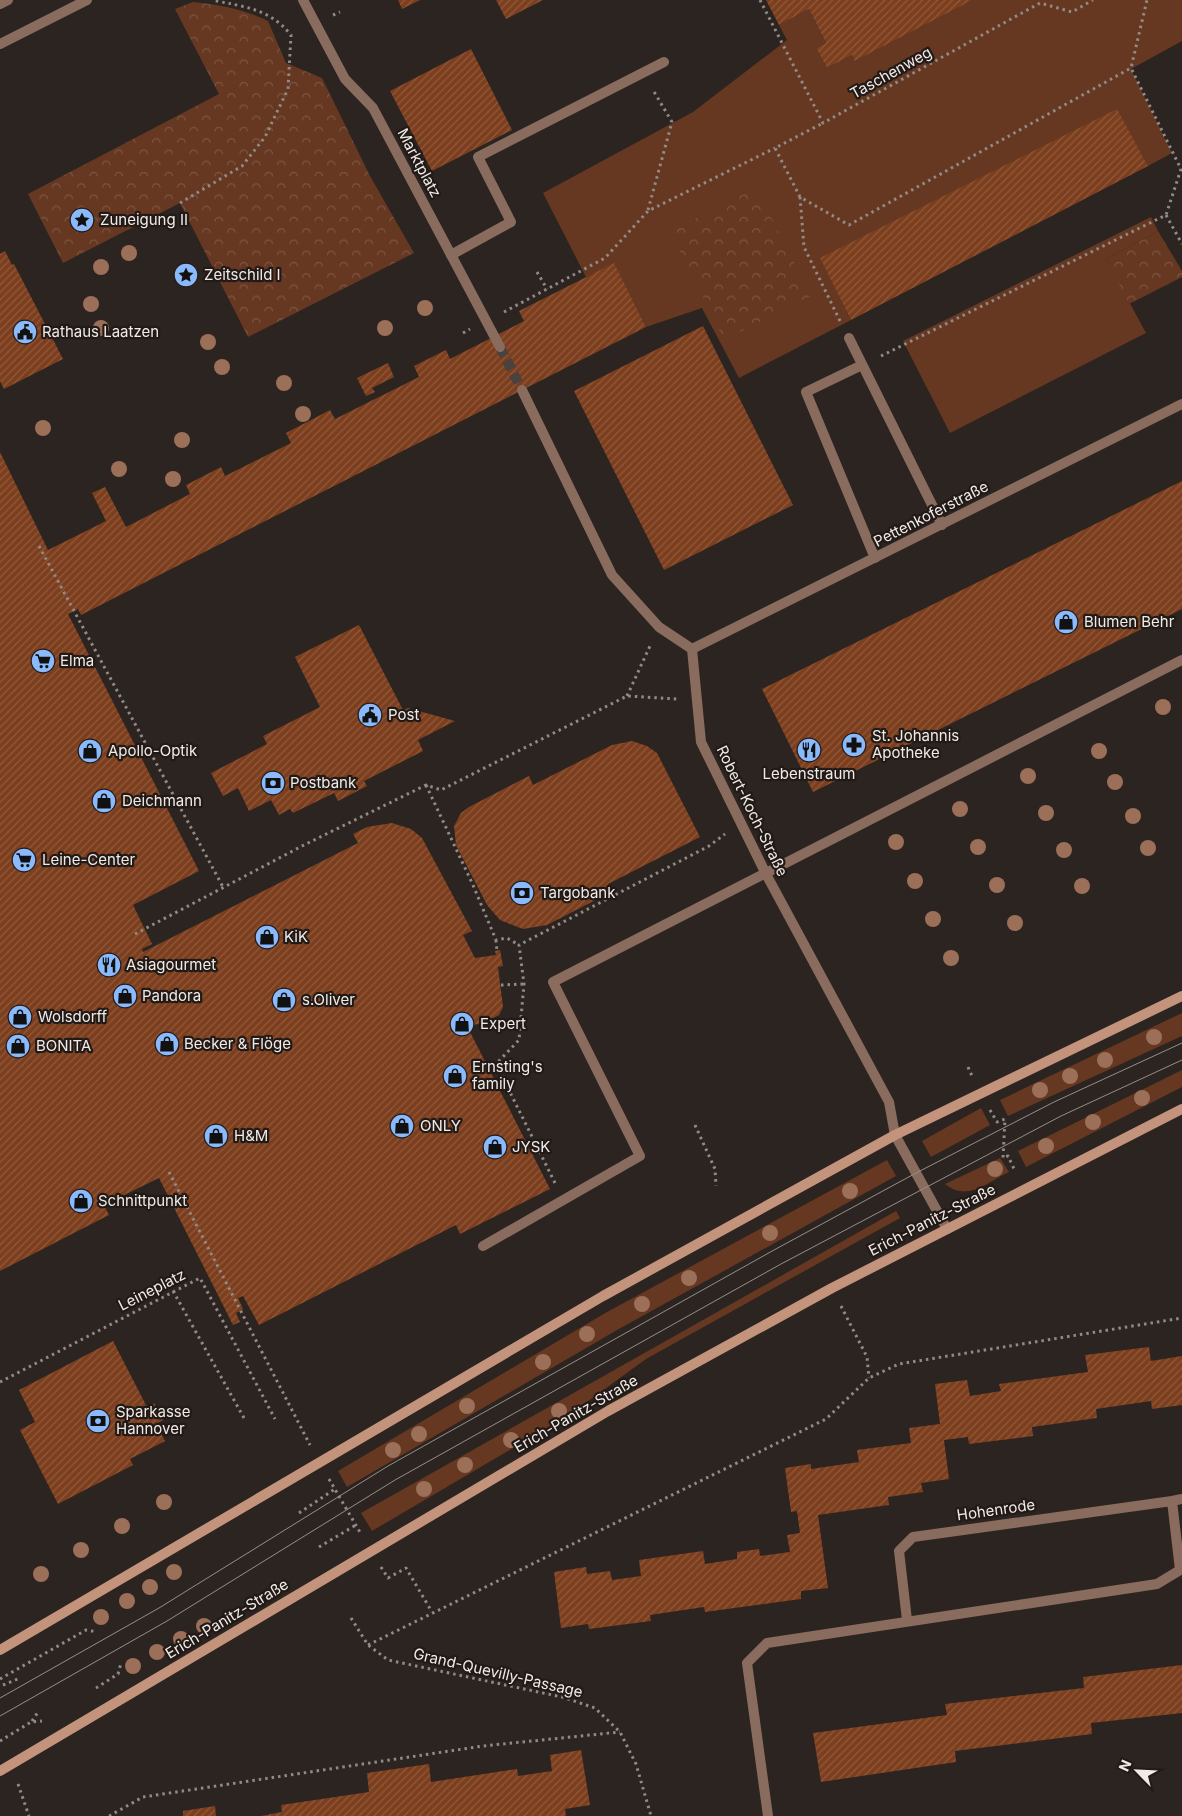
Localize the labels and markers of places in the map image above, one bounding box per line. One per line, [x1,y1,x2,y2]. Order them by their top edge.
place icon: Zuneigung II [69,207,95,233]
place label: Zuneigung II [100,210,188,229]
place icon: Zeitschild I [173,262,199,288]
place label: Zeitschild I [204,265,281,284]
public building icon: Rathaus Laatzen [12,319,38,345]
place label: Rathaus Laatzen [42,322,159,341]
shop icon: Blumen Behr [1053,609,1079,635]
place label: Blumen Behr [1084,612,1175,631]
supermarket icon: Elma [30,648,56,674]
place label: Elma [60,651,94,670]
public building icon: Post [357,702,383,728]
place label: Post [388,705,419,724]
place label: St. Johannis Apotheke [872,726,959,762]
pharmacy icon: St. Johannis Apotheke [841,732,867,758]
restaurant icon: Lebenstraum [796,737,822,763]
shop icon: Apollo-Optik [77,738,103,764]
place label: Apollo-Optik [108,741,198,760]
place label: Lebenstraum [763,764,855,783]
bank icon: Postbank [260,770,286,796]
place label: Postbank [290,773,357,792]
shop icon: Deichmann [91,788,117,814]
place label: Deichmann [122,791,202,810]
supermarket icon: Leine-Center [11,847,37,873]
place label: Leine-Center [42,850,135,869]
bank icon: Targobank [509,880,535,906]
place label: Targobank [540,883,616,902]
shop icon: KiK [254,924,280,950]
place label: KiK [284,927,308,946]
restaurant icon: Asiagourmet [96,952,122,978]
place label: Asiagourmet [126,955,216,974]
shop icon: Pandora [112,983,138,1009]
place label: Pandora [142,986,201,1005]
shop icon: s.Oliver [271,987,297,1013]
place label: s.Oliver [302,990,355,1009]
shop icon: Wolsdorff [7,1004,33,1030]
place label: Wolsdorff [38,1007,108,1026]
shop icon: Expert [449,1011,475,1037]
place label: Expert [480,1014,526,1033]
shop icon: Becker & Flöge [154,1031,180,1057]
shop icon: BONITA [5,1033,31,1059]
place label: Becker & Flöge [184,1034,291,1053]
place label: BONITA [36,1036,91,1055]
place label: Ernsting's family [472,1057,543,1093]
shop icon: Ernsting's family [442,1063,468,1089]
shop icon: ONLY [389,1113,415,1139]
place label: ONLY [420,1116,461,1135]
shop icon: H&M [203,1123,229,1149]
place label: H&M [234,1126,268,1145]
shop icon: JYSK [482,1134,508,1160]
place label: JYSK [512,1137,550,1156]
shop icon: Schnittpunkt [68,1188,94,1214]
place label: Schnittpunkt [98,1191,187,1210]
place label: Sparkasse Hannover [116,1402,191,1438]
bank icon: Sparkasse Hannover [85,1408,111,1434]

